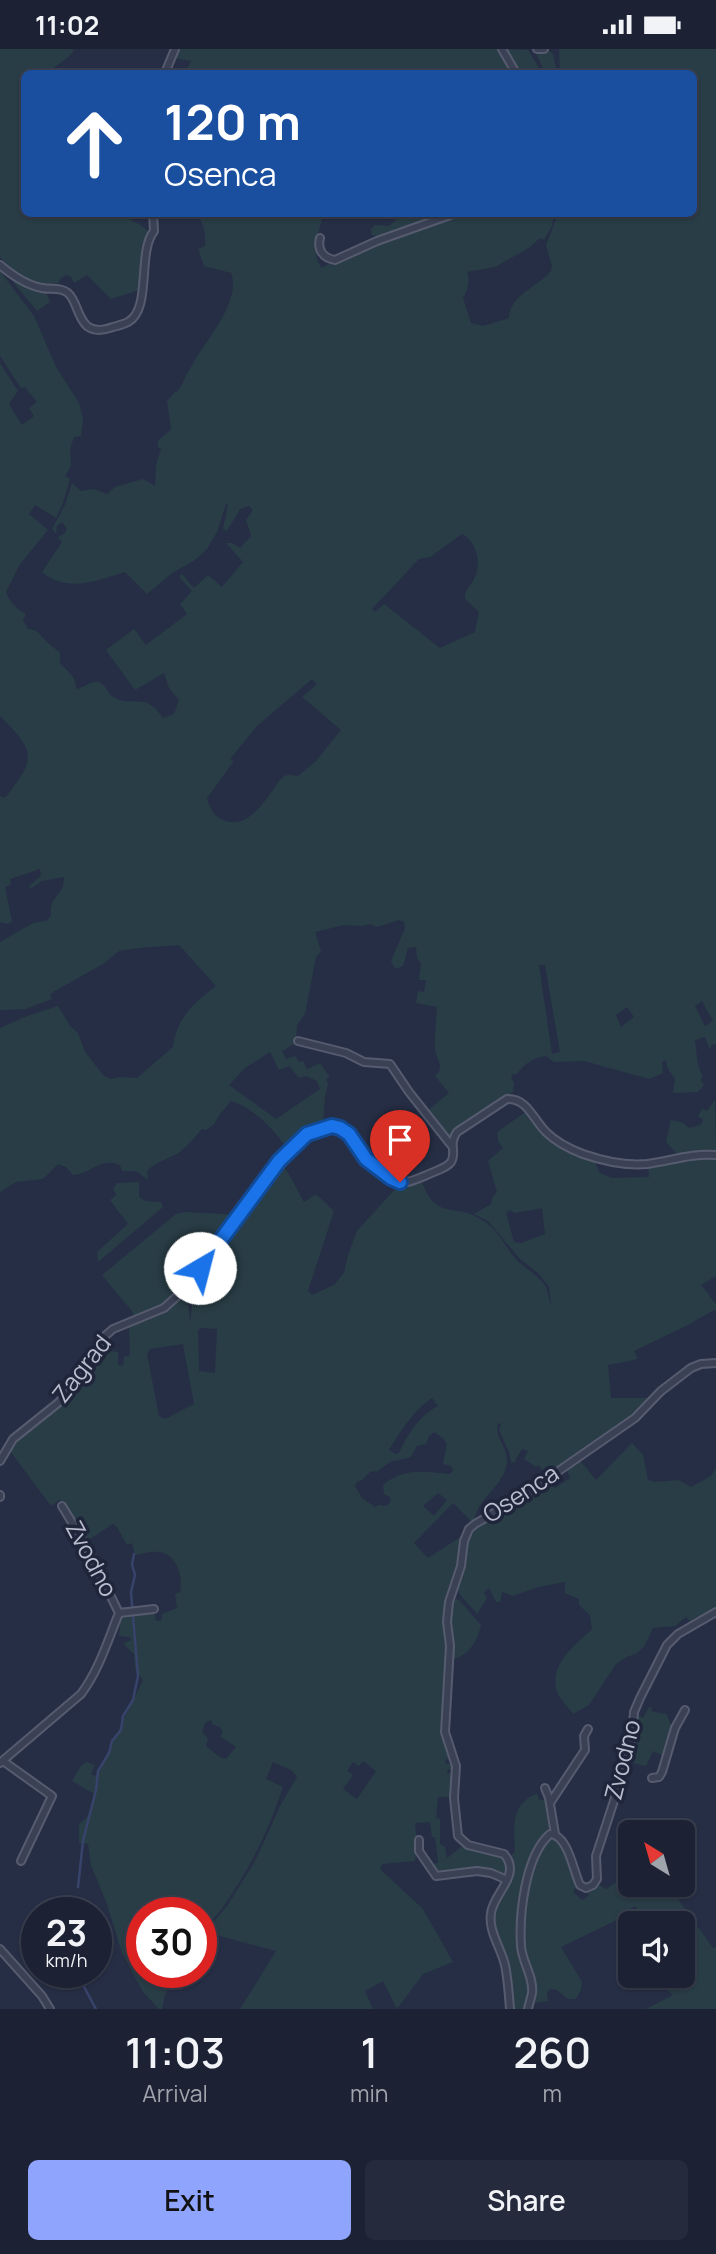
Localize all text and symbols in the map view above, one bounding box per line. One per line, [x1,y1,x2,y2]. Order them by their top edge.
text: 11:02 [35,7,99,43]
text: 120 m [164,88,301,155]
icon: ahead [49,98,140,189]
text: Osenca [164,152,276,196]
pin [370,1110,430,1182]
icon: arrive [381,1121,419,1159]
position arrow [163,1231,237,1305]
street label: Zagrad [44,1327,118,1409]
street label: Osenca [476,1456,565,1530]
street label: Zvodno [59,1514,126,1602]
street label: Zvodno [596,1716,647,1803]
north arrow [618,1820,695,1897]
map controls [618,1820,695,1988]
speed limit sign: 30 [126,1897,217,1988]
text: 23 [46,1909,87,1957]
button: sound [618,1911,695,1988]
text: km/h [46,1948,87,1972]
text: 11:03 [125,2023,225,2081]
text: 1 [360,2023,378,2081]
text: 260 [513,2023,591,2081]
text: Arrival [142,2077,208,2109]
text: min [350,2077,389,2109]
text: m [543,2077,562,2109]
button: Exit [28,2160,351,2240]
button: Share [365,2160,688,2240]

